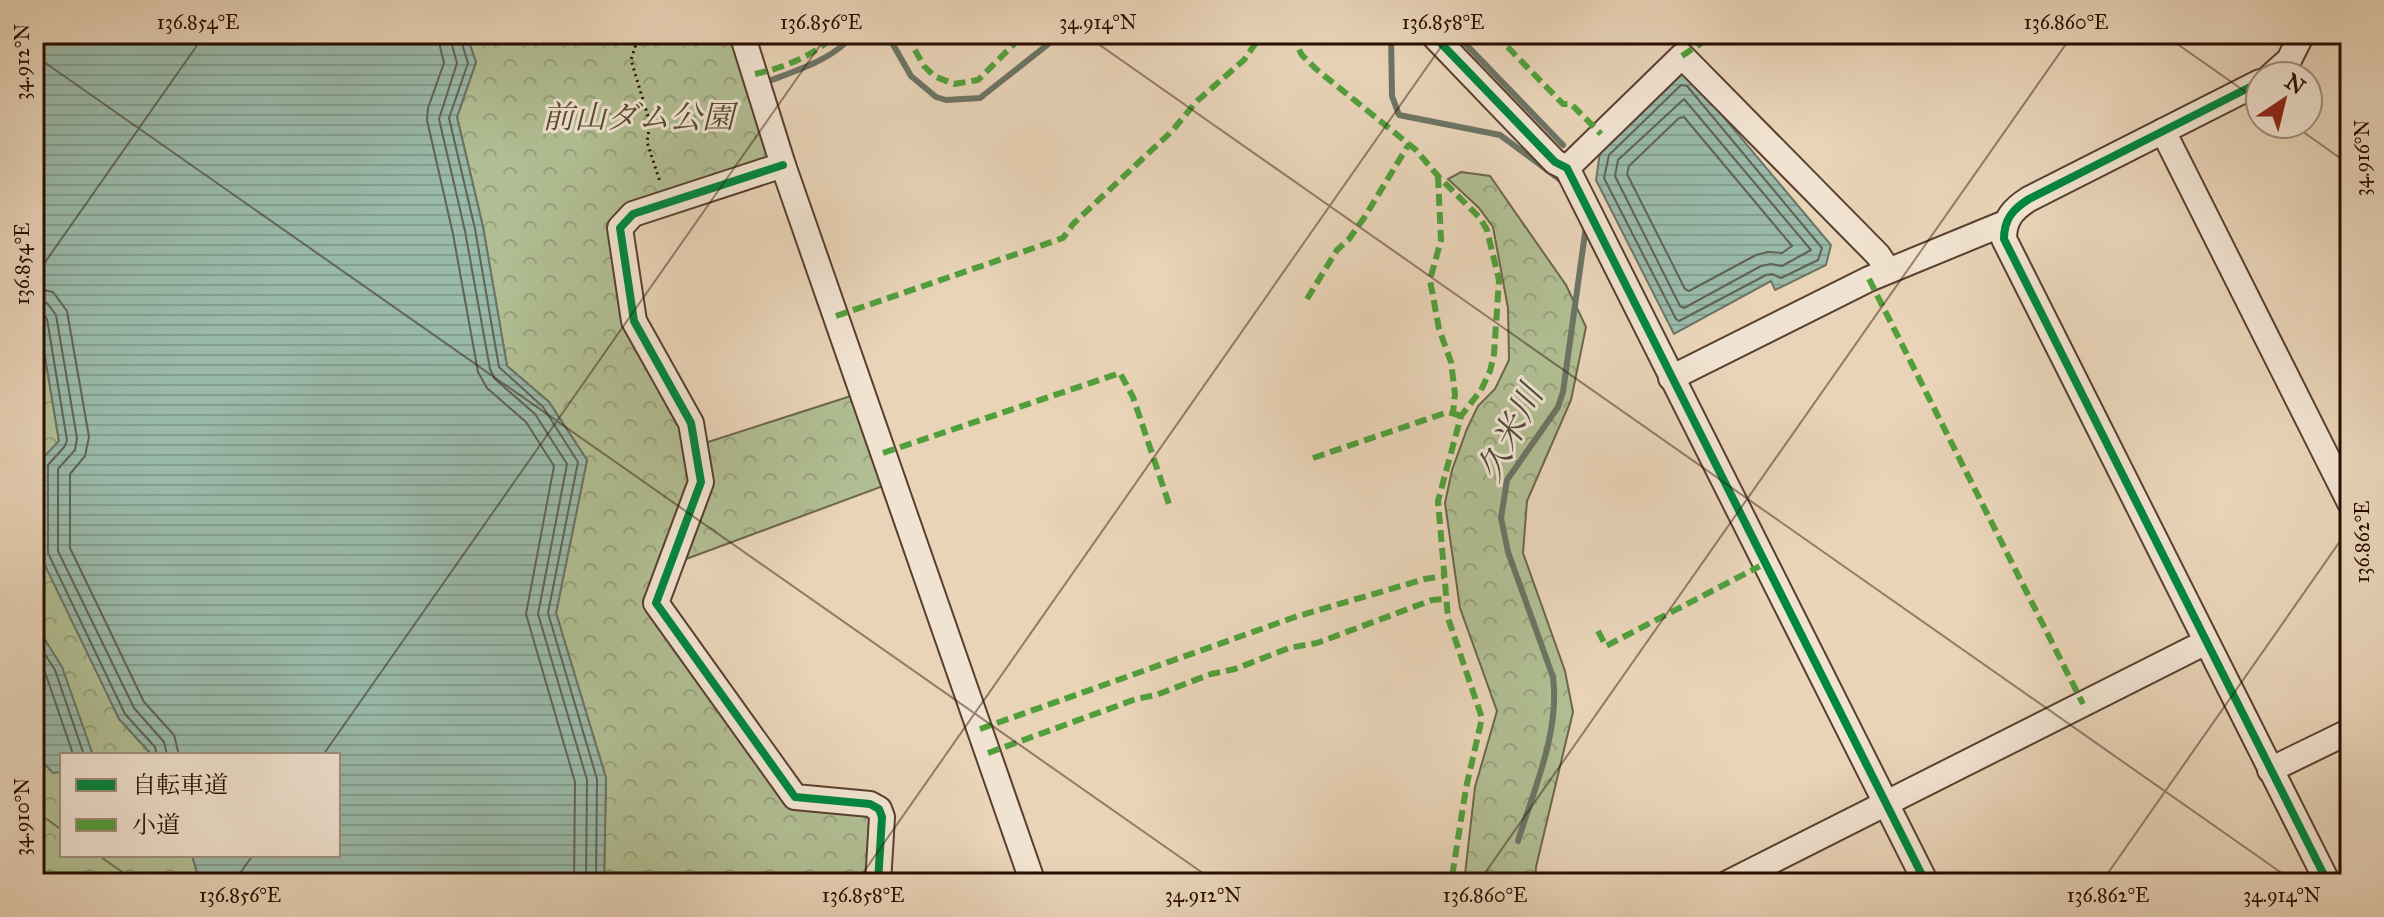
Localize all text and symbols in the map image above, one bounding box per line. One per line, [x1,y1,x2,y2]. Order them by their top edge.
text: 136.854°E [157,10,239,34]
text: 136.856°E [780,10,862,34]
text: 34.914°N [1059,10,1137,34]
text: 136.858°E [1402,10,1484,34]
text: 136.860°E [2024,10,2108,34]
text: 34.912°N [10,24,34,100]
north arrow [2244,60,2324,140]
text: N [2280,68,2311,101]
park label: 前山ダム公園 [542,98,739,137]
text: 34.916°N [2350,120,2374,196]
text: 136.854°E [10,223,34,305]
water label: 久米川 [1469,375,1553,488]
text: 136.862°E [2350,501,2374,583]
legend [60,753,340,857]
text: 自転車道 [132,770,228,800]
text: 34.910°N [10,778,34,856]
text: 小道 [132,810,180,840]
text: 136.856°E [199,883,281,907]
text: 136.858°E [822,883,904,907]
text: 34.912°N [1165,883,1241,907]
text: 136.860°E [1443,883,1527,907]
text: 136.862°E [2067,883,2149,907]
text: 34.914°N [2243,883,2321,907]

